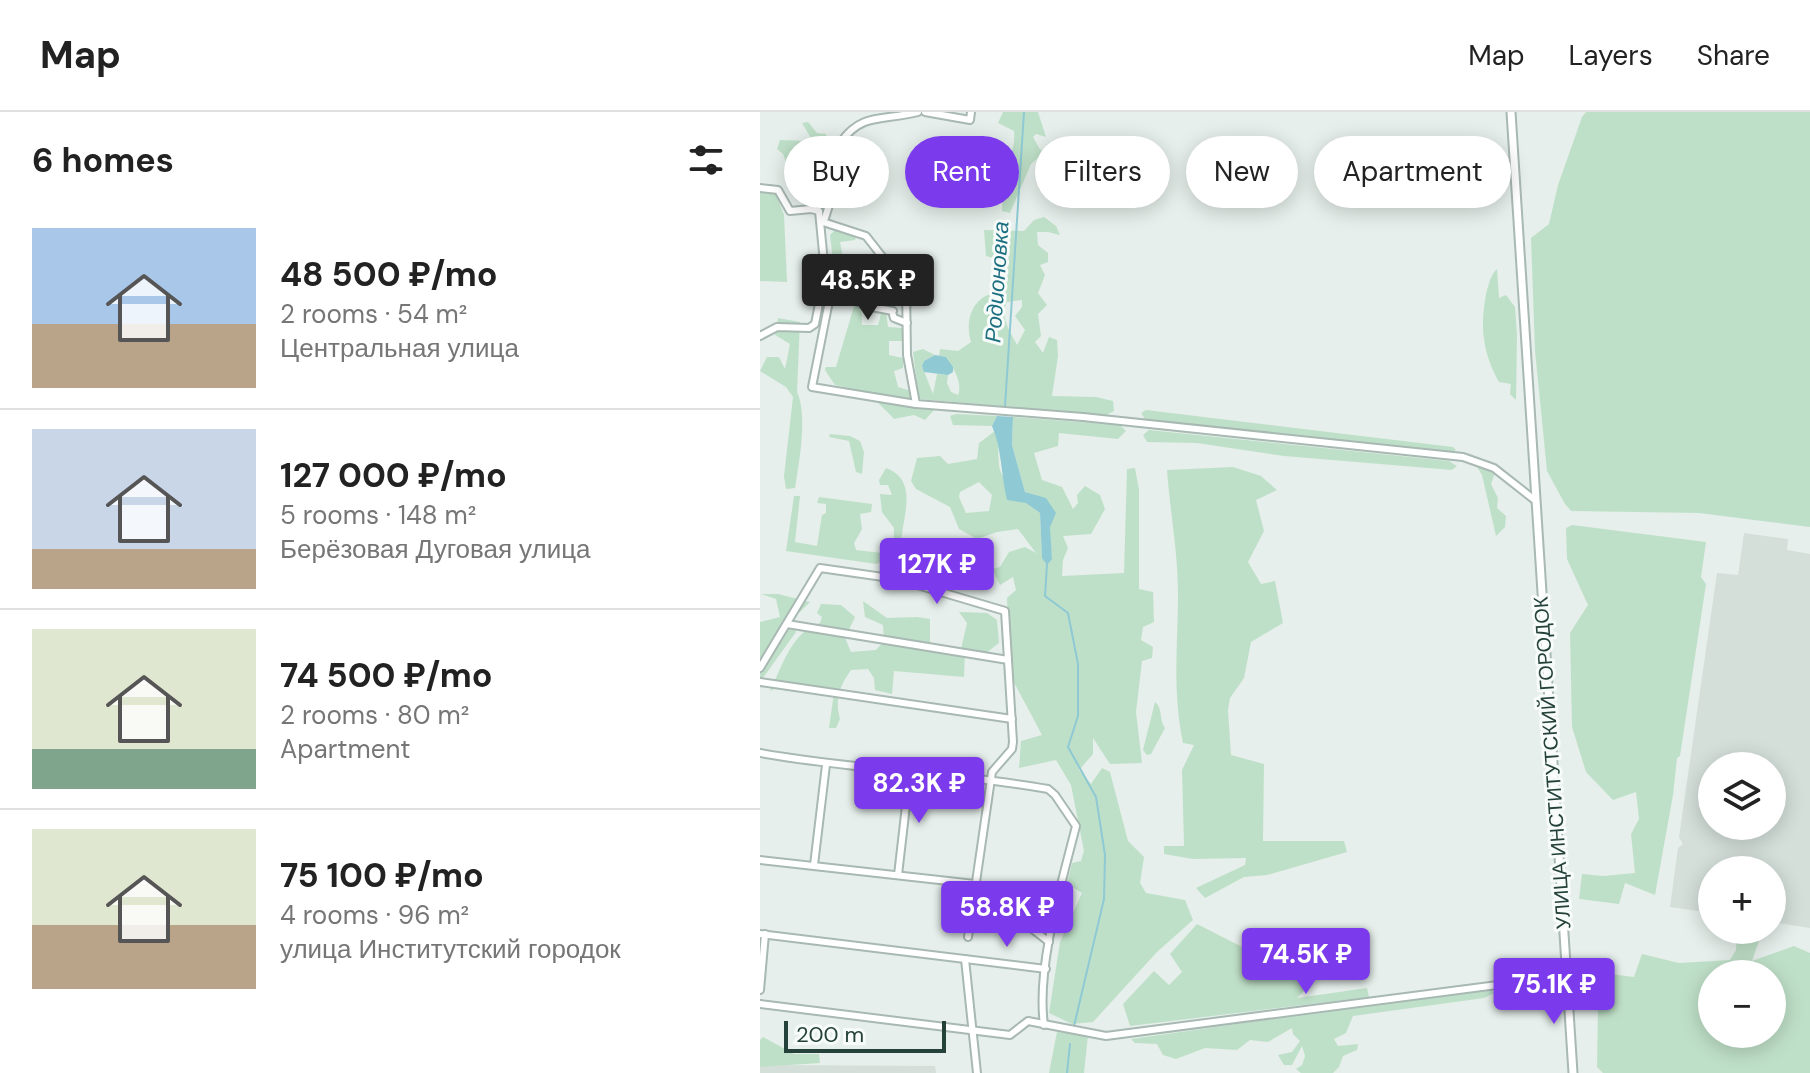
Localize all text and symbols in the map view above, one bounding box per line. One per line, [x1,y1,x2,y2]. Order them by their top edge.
text: Map [40,30,121,80]
text: Map [1468,37,1525,74]
text: Layers [1569,37,1653,74]
text: Share [1697,37,1770,74]
chip: Buy [784,136,889,208]
chip: Rent [905,136,1019,208]
chip: Filters [1035,136,1170,208]
chip: New [1186,136,1298,208]
chip: Apartment [1314,136,1511,208]
text: 6 homes [32,138,174,183]
icon: filters [684,138,728,182]
water label: Родионовка [978,220,1016,344]
text: 48 500 ₽/mo [280,252,497,297]
pin: 48.5K ₽ [794,254,942,322]
icon: home [96,260,192,356]
text: 48.5K ₽ [820,263,916,297]
text: 2 rooms · 54 m² [280,297,467,331]
text: Центральная улица [280,331,519,365]
text: 127 000 ₽/mo [280,453,507,498]
icon: home [96,461,192,557]
text: 5 rooms · 148 m² [280,498,476,532]
text: Берёзовая Дуговая улица [280,532,591,566]
pin: 127K ₽ [872,538,1002,606]
text: 127K ₽ [898,547,976,581]
street label: УЛИЦА ИНСТИТУТСКИЙ ГОРОДОК [1527,595,1577,930]
text: 74 500 ₽/mo [280,653,492,698]
icon: home [96,661,192,757]
text: 2 rooms · 80 m² [280,698,469,732]
text: Apartment [280,732,411,766]
map controls [1698,752,1786,1048]
button: layers [1698,752,1786,840]
pin: 82.3K ₽ [845,757,993,825]
text: 82.3K ₽ [872,766,966,800]
text: 75 100 ₽/mo [280,853,484,898]
button: + [1698,856,1786,944]
icon: home [96,861,192,957]
pin: 58.8K ₽ [933,881,1081,949]
text: 58.8K ₽ [959,890,1055,924]
text: 4 rooms · 96 m² [280,898,469,932]
pin: 74.5K ₽ [1232,928,1380,996]
text: улица Институтский городок [280,932,621,966]
text: 74.5K ₽ [1260,937,1352,971]
pin: 75.1K ₽ [1480,958,1628,1026]
button: − [1698,960,1786,1048]
text: 75.1K ₽ [1512,967,1596,1001]
scale bar [784,1017,946,1053]
text: 200 m [796,1020,864,1049]

